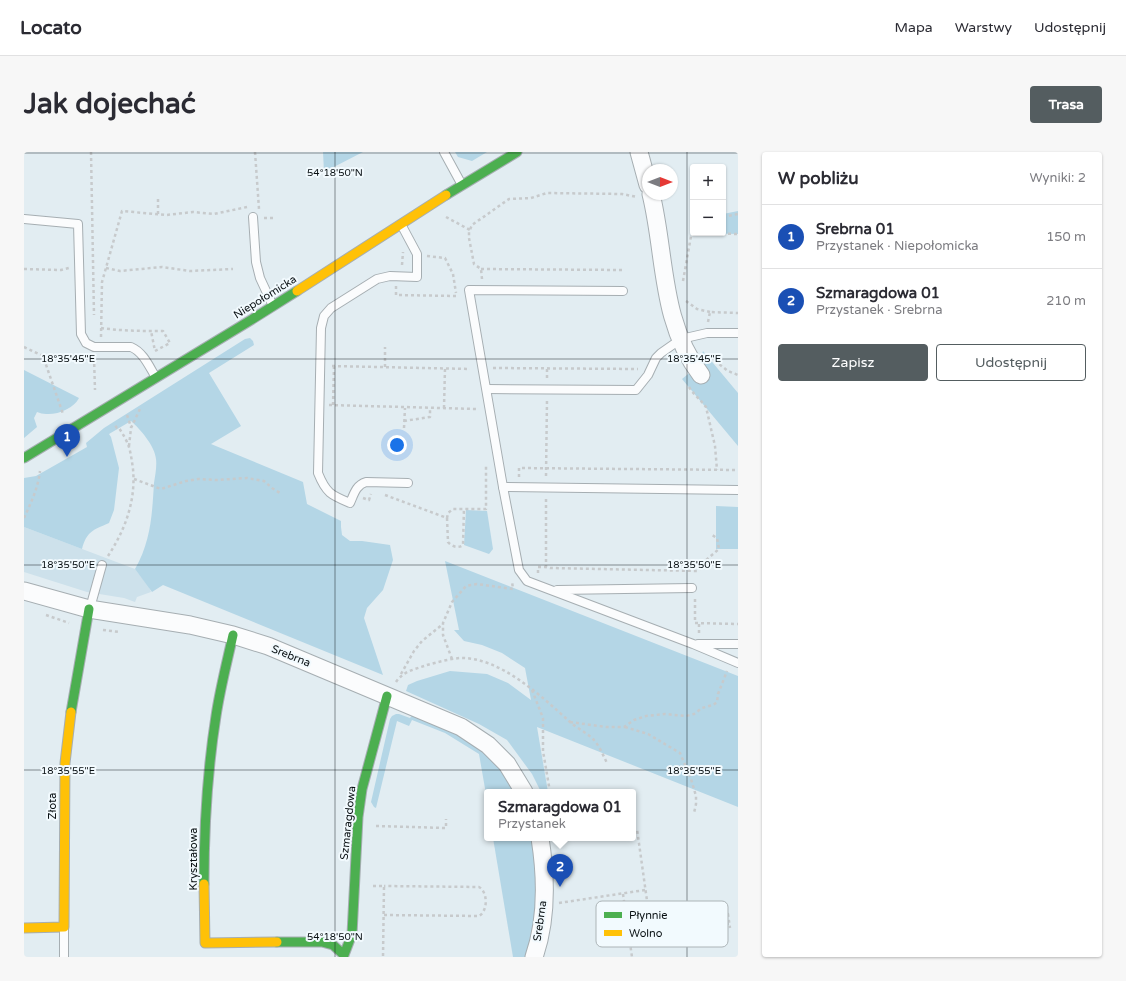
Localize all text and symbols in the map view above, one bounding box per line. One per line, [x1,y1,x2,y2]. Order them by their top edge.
text: Locato [20,17,82,39]
text: Mapa [895,19,933,36]
text: Warstwy [955,19,1012,36]
text: Udostępnij [1034,19,1106,36]
button: Trasa [1030,86,1102,123]
text: Jak dojechać [24,87,196,121]
north arrow [642,164,678,200]
map controls [690,164,726,236]
button: + [690,164,726,200]
text: 54°18'50"N [307,167,363,179]
text: W pobliżu [778,168,859,189]
text: Wyniki: 2 [1030,170,1086,186]
button: − [690,200,726,236]
text: Srebrna 01 [816,220,895,238]
text: 1 [787,229,795,245]
text: 150 m [1046,229,1086,245]
text: Przystanek · Niepołomicka [816,238,979,254]
street label: Niepołomicka [231,273,299,321]
text: Szmaragdowa 01 [816,284,940,302]
text: 2 [787,293,795,309]
text: 210 m [1046,293,1086,309]
text: Przystanek · Srebrna [816,302,942,318]
button: Zapisz [778,344,928,381]
button: Udostępnij [936,344,1086,381]
text: 18°35'45"E [41,353,95,365]
text: 18°35'45"E [667,353,721,365]
pin: 1 [54,424,80,457]
your location [387,435,407,455]
text: 18°35'50"E [41,559,95,571]
text: 18°35'50"E [667,559,721,571]
street label: Srebrna [270,642,312,670]
text: 18°35'55"E [41,765,95,777]
text: 18°35'55"E [667,765,721,777]
street label: Szmaragdowa [338,785,358,861]
popup [484,789,636,841]
street label: Złota [46,793,59,819]
text: Szmaragdowa 01 [498,798,622,816]
text: Przystanek [498,816,566,832]
street label: Kryształowa [187,828,200,890]
pin: 2 [547,854,573,887]
street label: Srebrna [531,900,549,942]
legend [596,901,728,947]
text: Płynnie [629,909,668,922]
text: Wolno [629,927,663,940]
text: 54°18'50"N [307,931,363,943]

